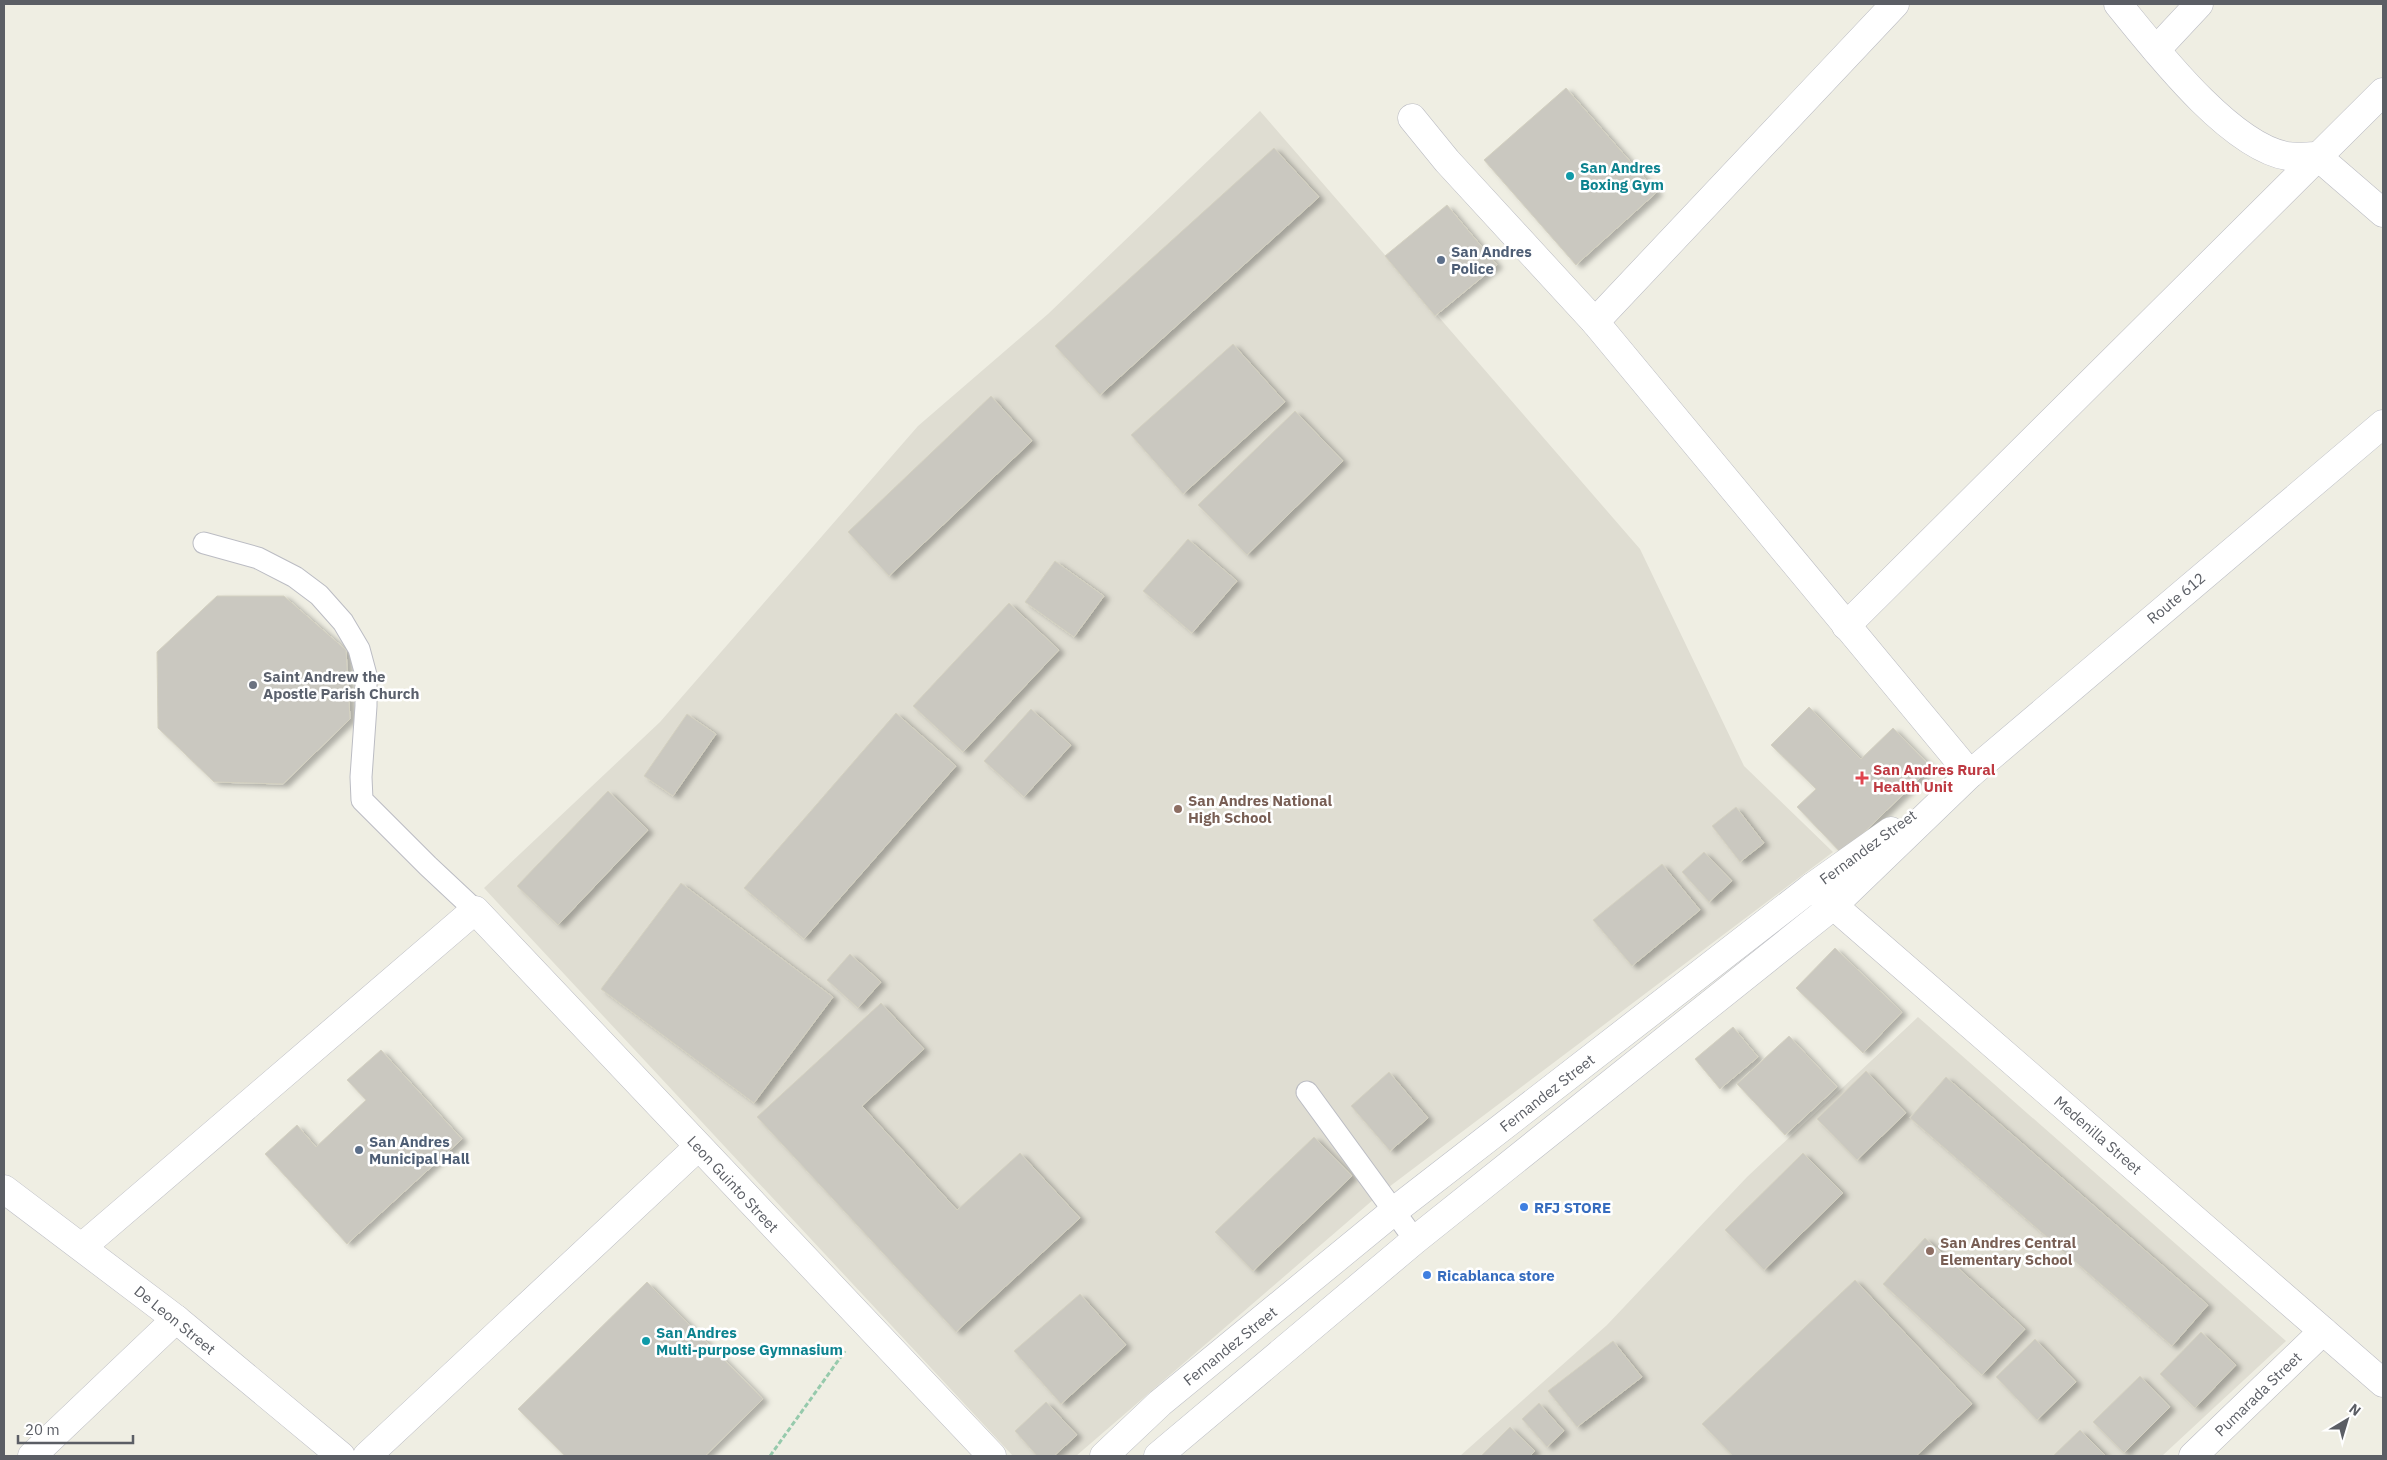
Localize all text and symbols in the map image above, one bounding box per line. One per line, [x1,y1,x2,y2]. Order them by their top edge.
place label: San Andres Boxing Gym [1580,158,1664,194]
marker: San Andres Boxing Gym [1564,170,1576,182]
place label: San Andres Police [1451,242,1532,278]
marker: San Andres Police [1435,254,1447,266]
street label: Route 612 [2143,568,2209,628]
place label: Saint Andrew the Apostle Parish Church [263,667,419,703]
marker: Saint Andrew the Apostle Parish Church [247,679,259,691]
place label: San Andres Rural Health Unit [1873,760,1996,796]
marker: San Andres Rural Health Unit [1855,771,1869,785]
place label: San Andres National High School [1188,791,1333,827]
marker: San Andres National High School [1172,803,1184,815]
street label: Fernandez Street [1816,805,1920,889]
street label: Fernandez Street [1496,1050,1598,1136]
street label: Medenilla Street [2050,1092,2146,1178]
place label: San Andres Municipal Hall [369,1132,470,1168]
street label: Leon Guinto Street [683,1132,783,1236]
marker: San Andres Municipal Hall [353,1144,365,1156]
place label: RFJ STORE [1534,1198,1611,1217]
marker: RFJ STORE [1518,1201,1530,1213]
place label: San Andres Central Elementary School [1940,1233,2076,1269]
marker: San Andres Central Elementary School [1924,1245,1936,1257]
place label: Ricablanca store [1437,1266,1555,1285]
marker: Ricablanca store [1421,1269,1433,1281]
street label: De Leon Street [131,1281,219,1359]
street label: Fernandez Street [1179,1302,1281,1390]
place label: San Andres Multi-purpose Gymnasium [656,1323,843,1359]
marker: San Andres Multi-purpose Gymnasium [640,1335,652,1347]
street label: Pumarada Street [2211,1348,2305,1440]
north arrow [2322,1395,2372,1445]
text: N [2345,1400,2365,1420]
scale bar [18,1412,132,1444]
text: 20 m [25,1420,60,1439]

